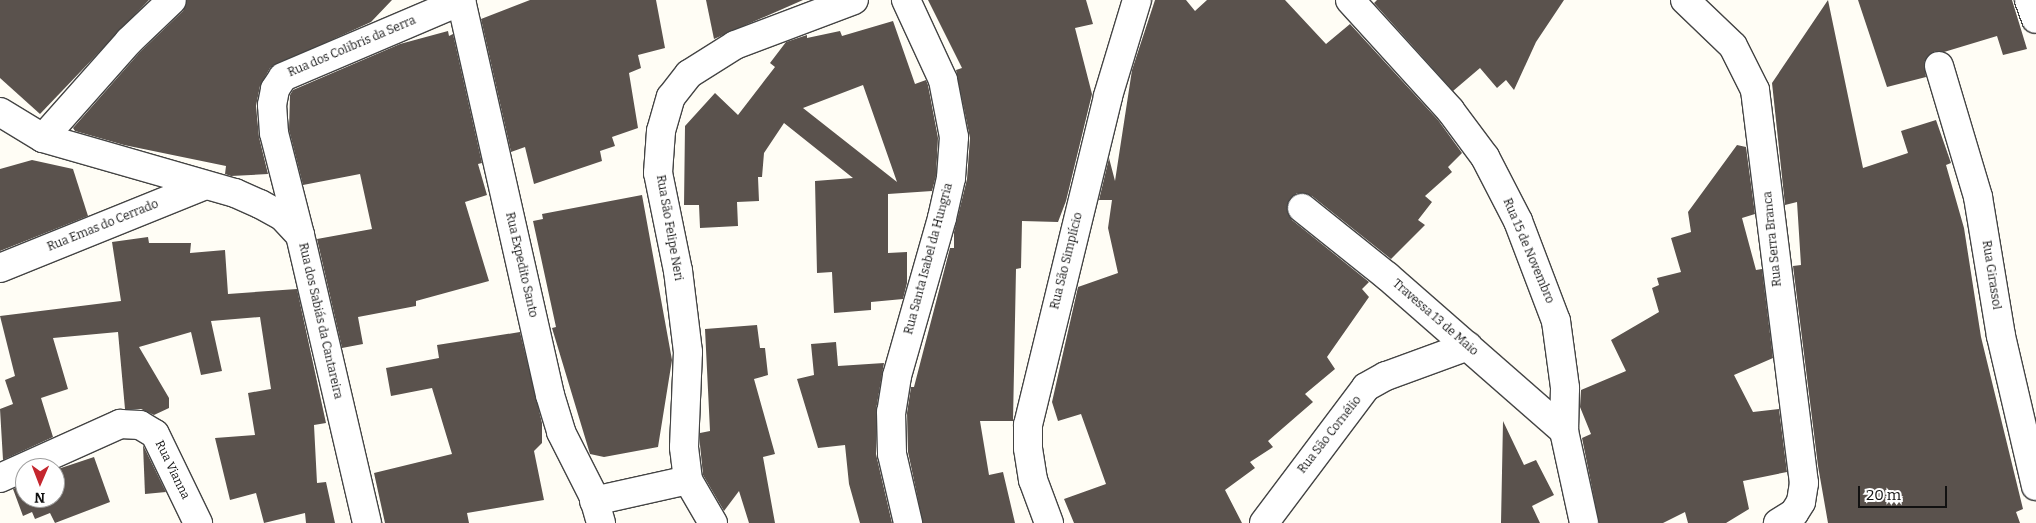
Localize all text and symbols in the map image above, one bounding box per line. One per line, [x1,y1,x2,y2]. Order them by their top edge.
street label: Rua dos Colibris da Serra [286,13,418,81]
street label: Rua São Felipe Neri [653,174,685,282]
street label: Rua Santa Isabel da Hungria [902,182,956,336]
street label: Rua Serra Branca [1761,191,1785,287]
street label: Rua 15 de Novembro [1499,196,1557,306]
street label: Rua Emas do Cerrado [45,197,161,255]
street label: Rua Expedito Santo [502,211,540,319]
street label: Rua São Simplício [1048,211,1086,311]
street label: Rua Girassol [1978,239,2004,311]
street label: Rua dos Sabiás da Cantareira [295,242,345,400]
street label: Travessa 13 de Maio [1389,277,1481,359]
street label: Rua São Cornélio [1295,393,1365,477]
street label: Rua Vianna [152,438,192,502]
north arrow [15,458,65,508]
scale bar [1861,476,1950,508]
text: 20 m [1866,486,1901,504]
text: N [34,489,45,506]

